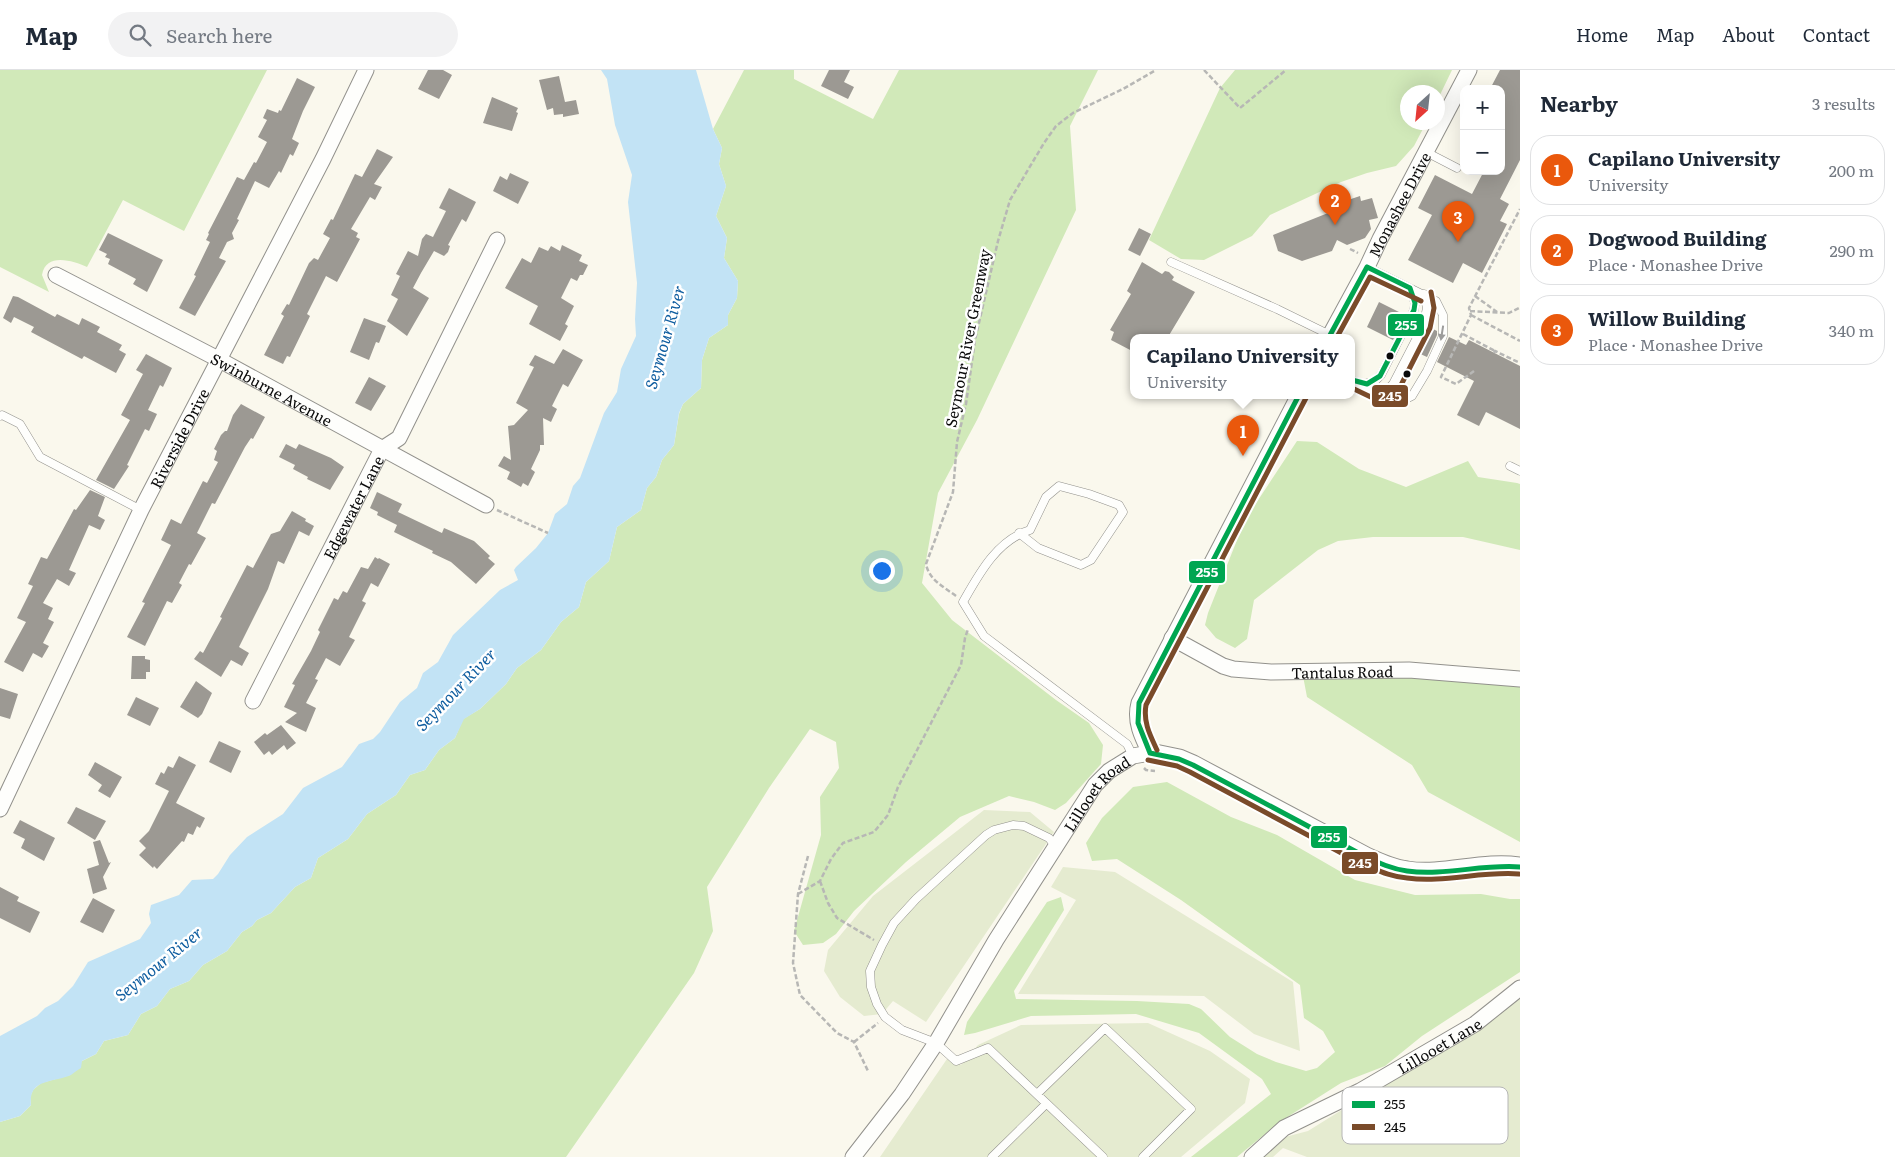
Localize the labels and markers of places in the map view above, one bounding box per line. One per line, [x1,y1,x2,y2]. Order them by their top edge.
pin: 2 [1319,184,1351,225]
pin: 3 [1442,201,1474,242]
unlabelled marker [1385,351,1395,361]
unlabelled marker [1402,369,1412,379]
pin: 1 [1227,415,1259,456]

